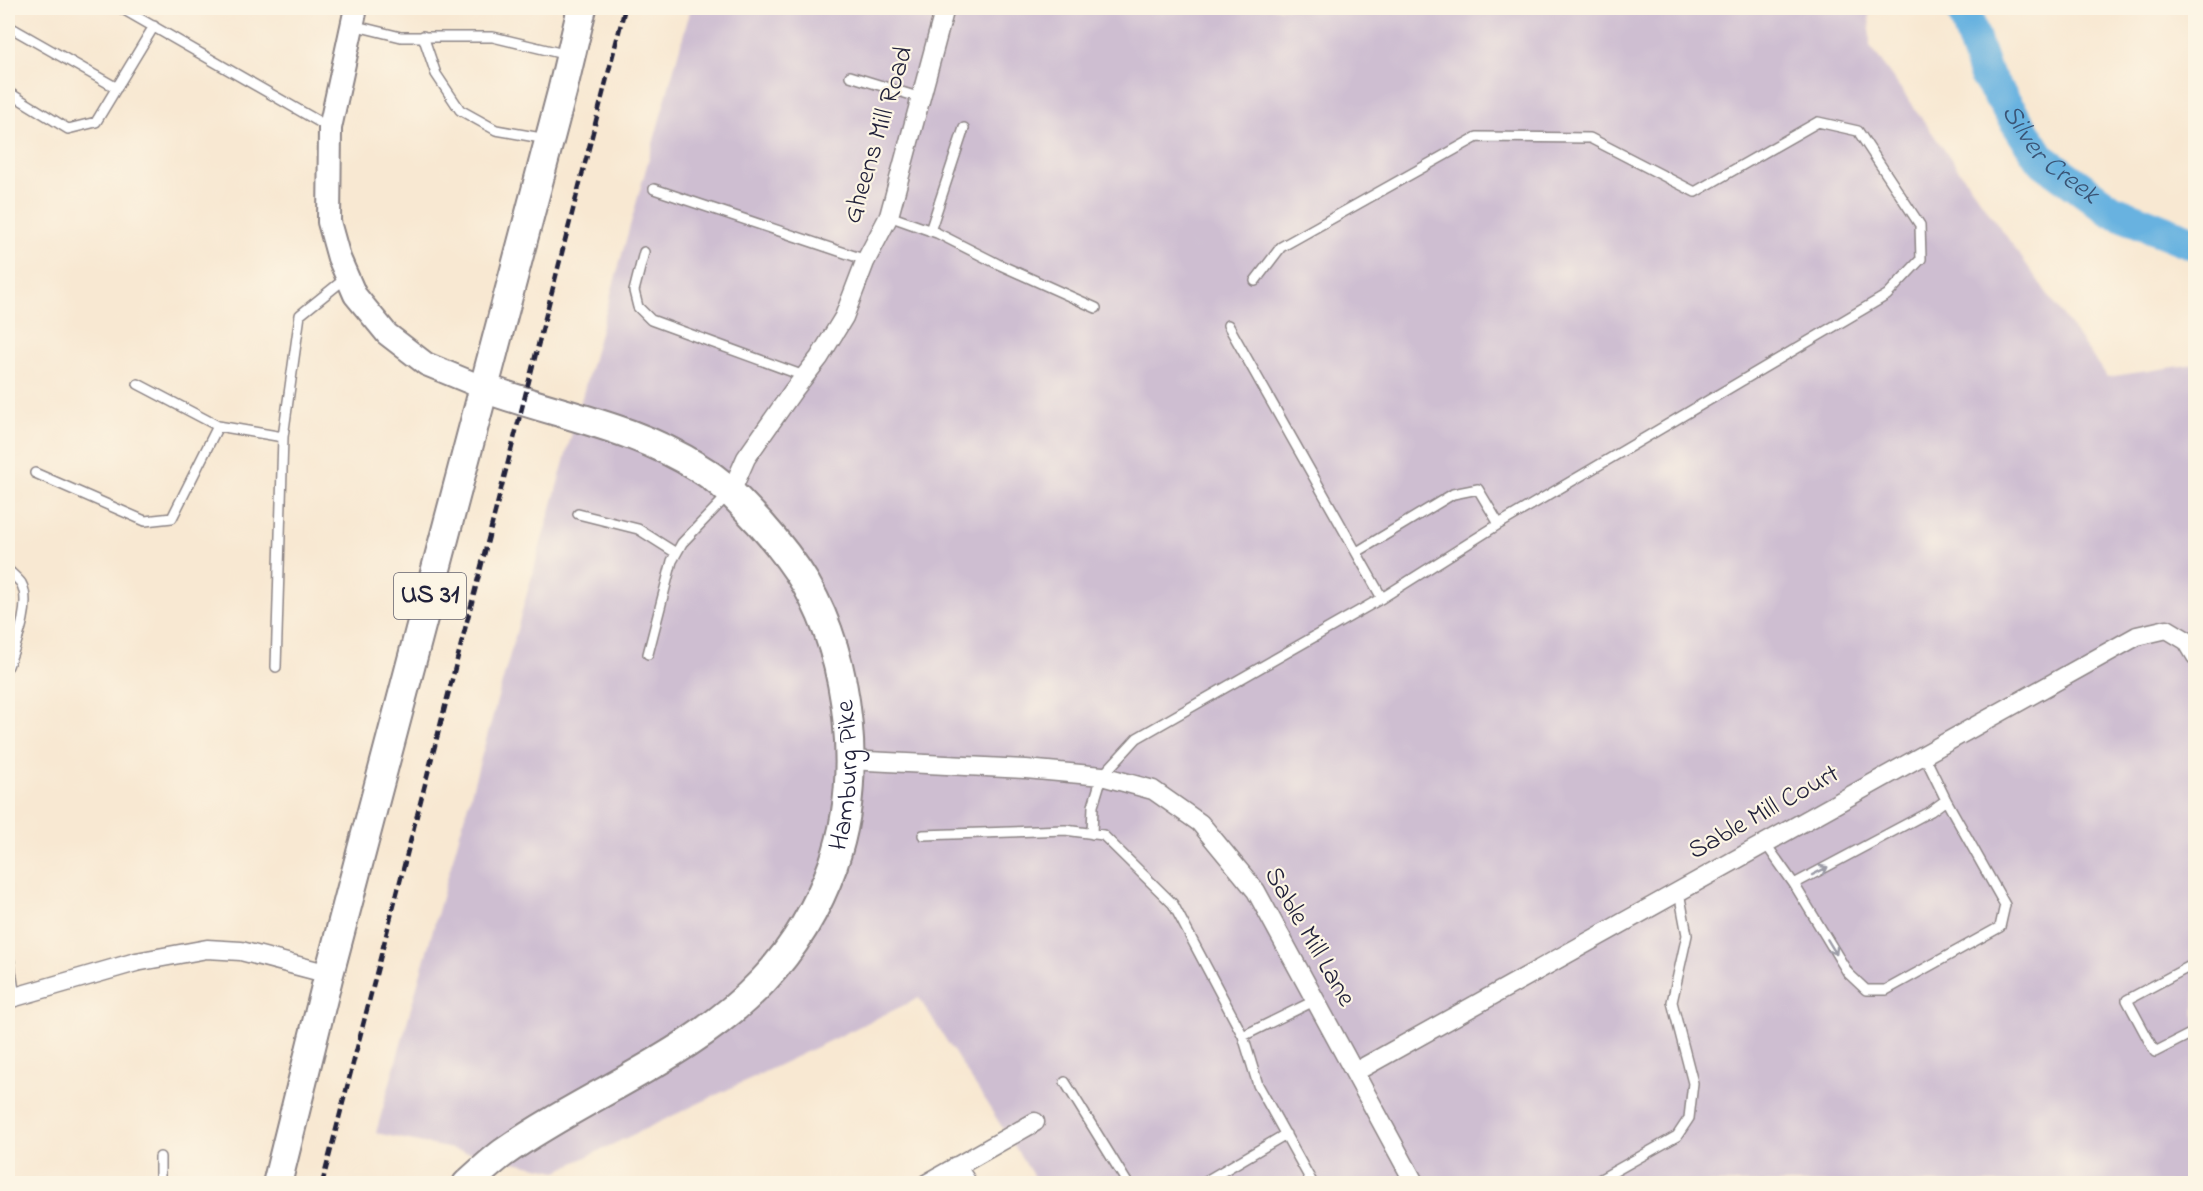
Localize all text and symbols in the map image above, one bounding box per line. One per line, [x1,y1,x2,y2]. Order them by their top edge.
street label: Gheens Mill Road [834,42,924,228]
water label: Silver Creek [1990,96,2109,216]
road number: US 31 [394,573,466,619]
street label: Hamburg Pike [819,697,869,855]
street label: Sable Mill Court [1681,755,1847,871]
street label: Sable Mill Lane [1253,860,1365,1015]
one-way arrow [1811,865,1829,876]
one-way arrow [1826,938,1838,955]

